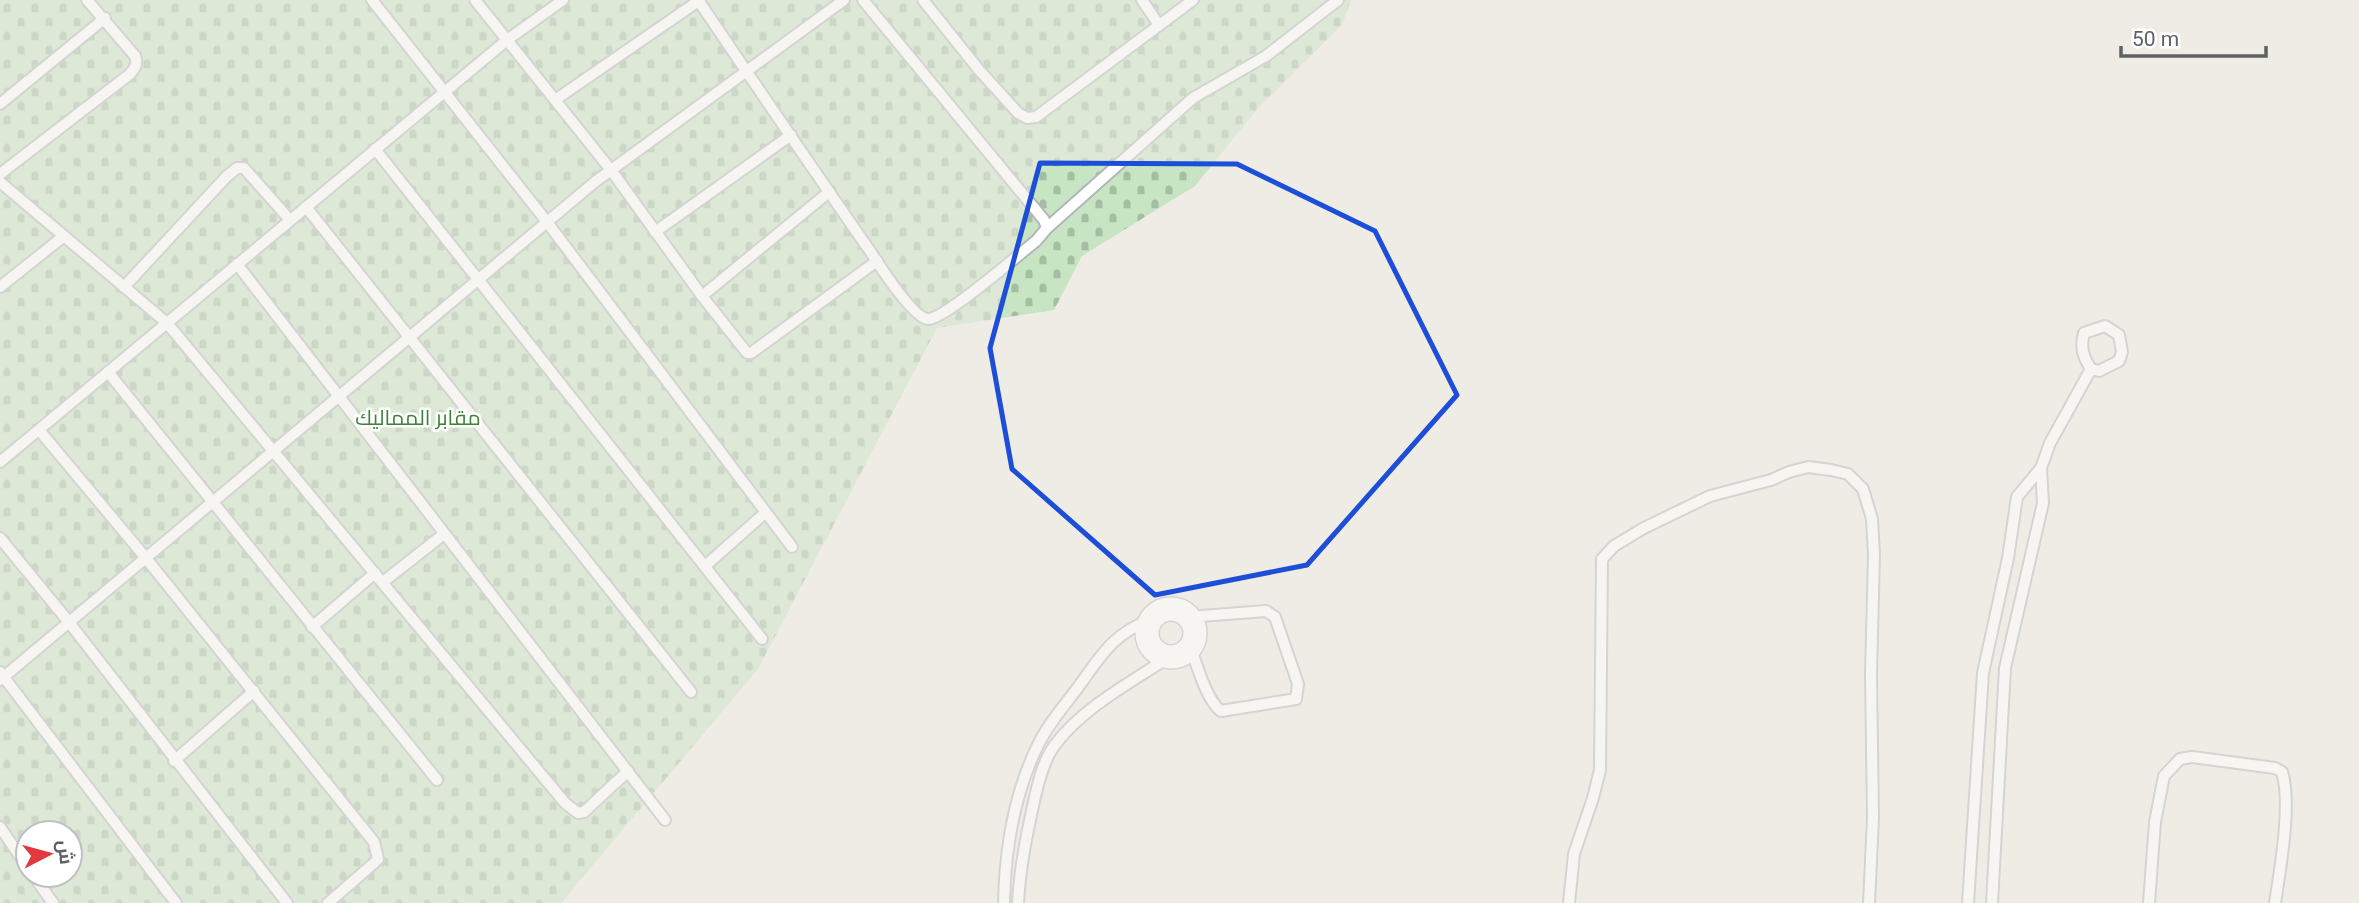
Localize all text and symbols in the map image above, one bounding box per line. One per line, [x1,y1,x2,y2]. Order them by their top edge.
scale bar [2121,14,2266,58]
text: 50 m [2132,27,2179,51]
park label: مقابر المماليك [355,406,481,430]
north arrow [14,819,84,889]
text: ش [53,839,78,866]

